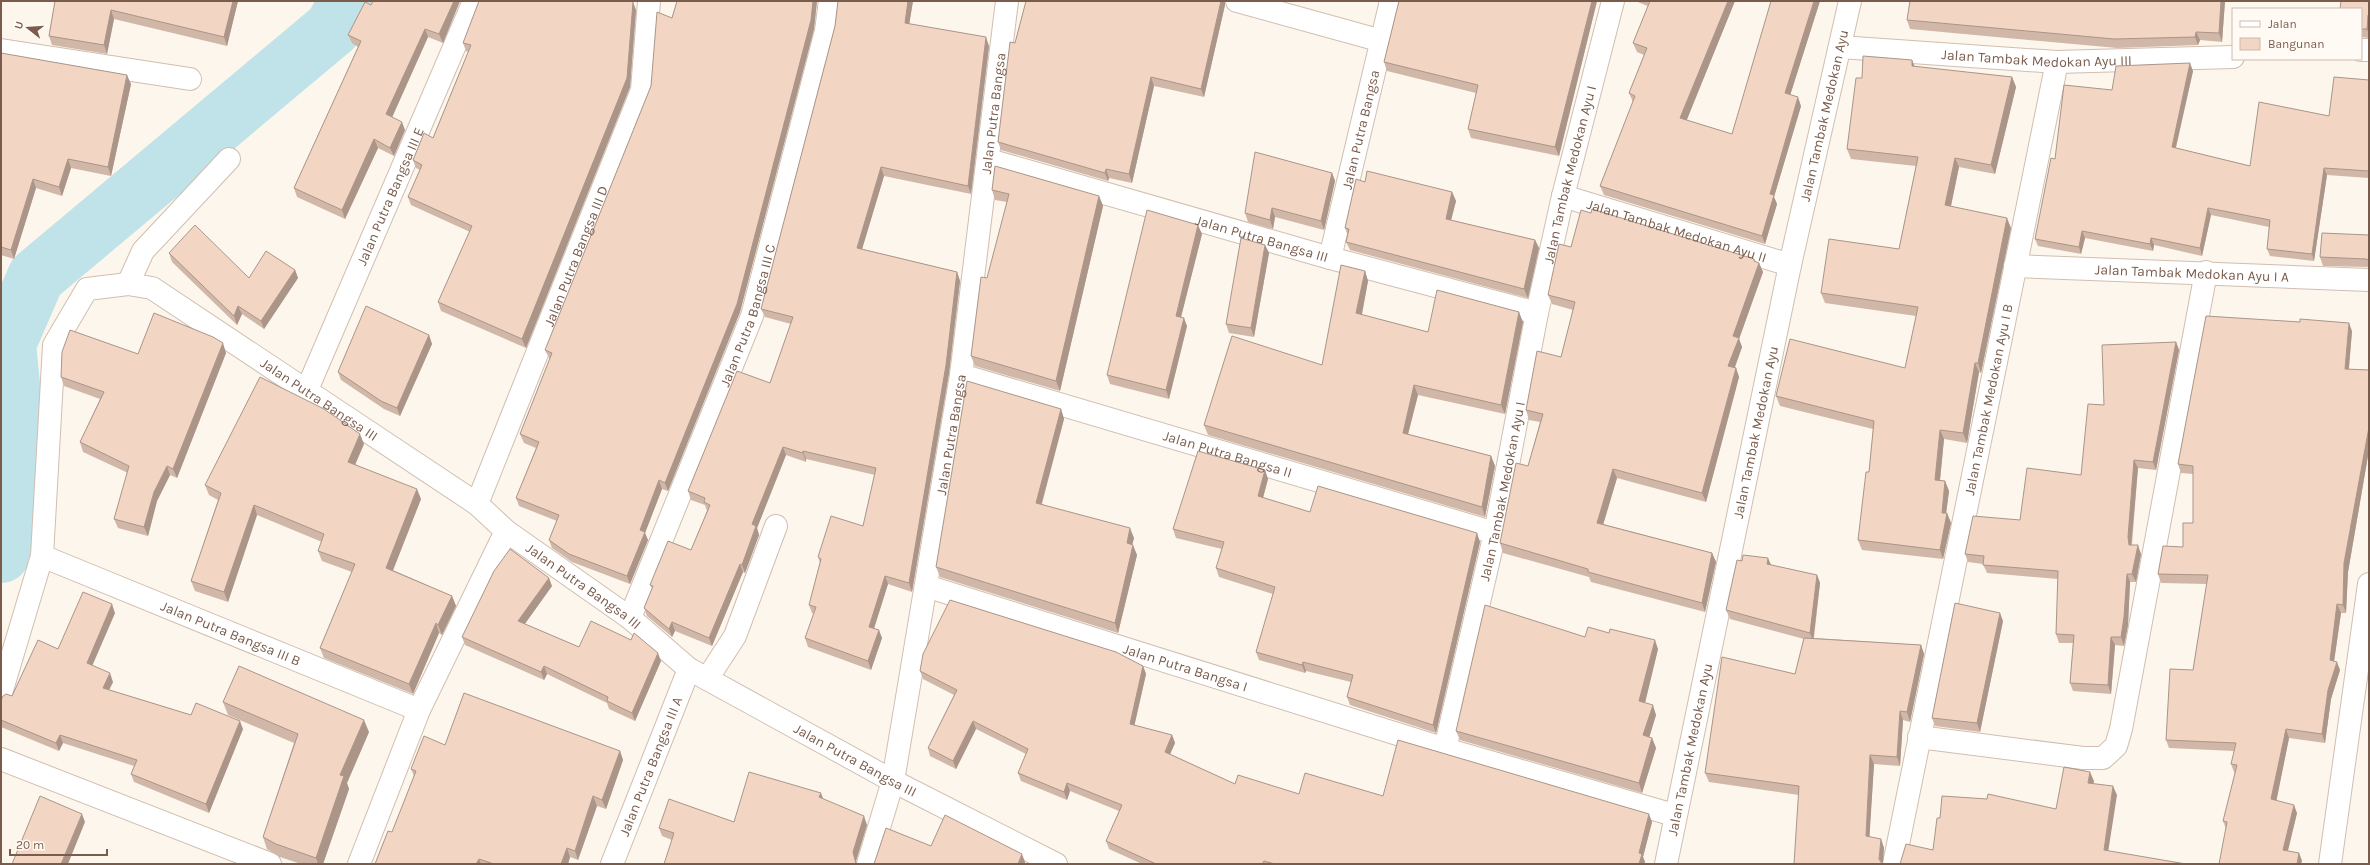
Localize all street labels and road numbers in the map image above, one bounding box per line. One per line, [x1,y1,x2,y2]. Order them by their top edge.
street label: Jalan Tambak Medokan Ayu [1797,28,1852,203]
street label: Jalan Tambak Medokan Ayu III [1941,46,2132,71]
street label: Jalan Putra Bangsa [978,52,1010,175]
street label: Jalan Putra Bangsa [1339,68,1383,191]
street label: Jalan Tambak Medokan Ayu I [1540,84,1600,265]
street label: Jalan Putra Bangsa III E [353,125,428,268]
street label: Jalan Putra Bangsa III D [541,183,612,329]
street label: Jalan Tambak Medokan Ayu II [1585,196,1769,266]
street label: Jalan Putra Bangsa III [1193,212,1330,266]
street label: Jalan Putra Bangsa III C [716,242,779,389]
street label: Jalan Tambak Medokan Ayu I A [2094,261,2289,286]
street label: Jalan Tambak Medokan Ayu I B [1961,302,2017,497]
street label: Jalan Tambak Medokan Ayu [1730,344,1782,520]
street label: Jalan Putra Bangsa III [257,355,381,445]
street label: Jalan Putra Bangsa [933,373,970,496]
street label: Jalan Tambak Medokan Ayu I [1476,400,1529,583]
street label: Jalan Putra Bangsa II [1161,427,1294,481]
street label: Jalan Putra Bangsa III [523,540,645,633]
street label: Jalan Putra Bangsa III B [158,597,303,670]
street label: Jalan Putra Bangsa I [1121,640,1250,695]
street label: Jalan Tambak Medokan Ayu [1664,662,1716,837]
street label: Jalan Putra Bangsa III A [616,694,686,839]
street label: Jalan Putra Bangsa III [791,720,919,801]

